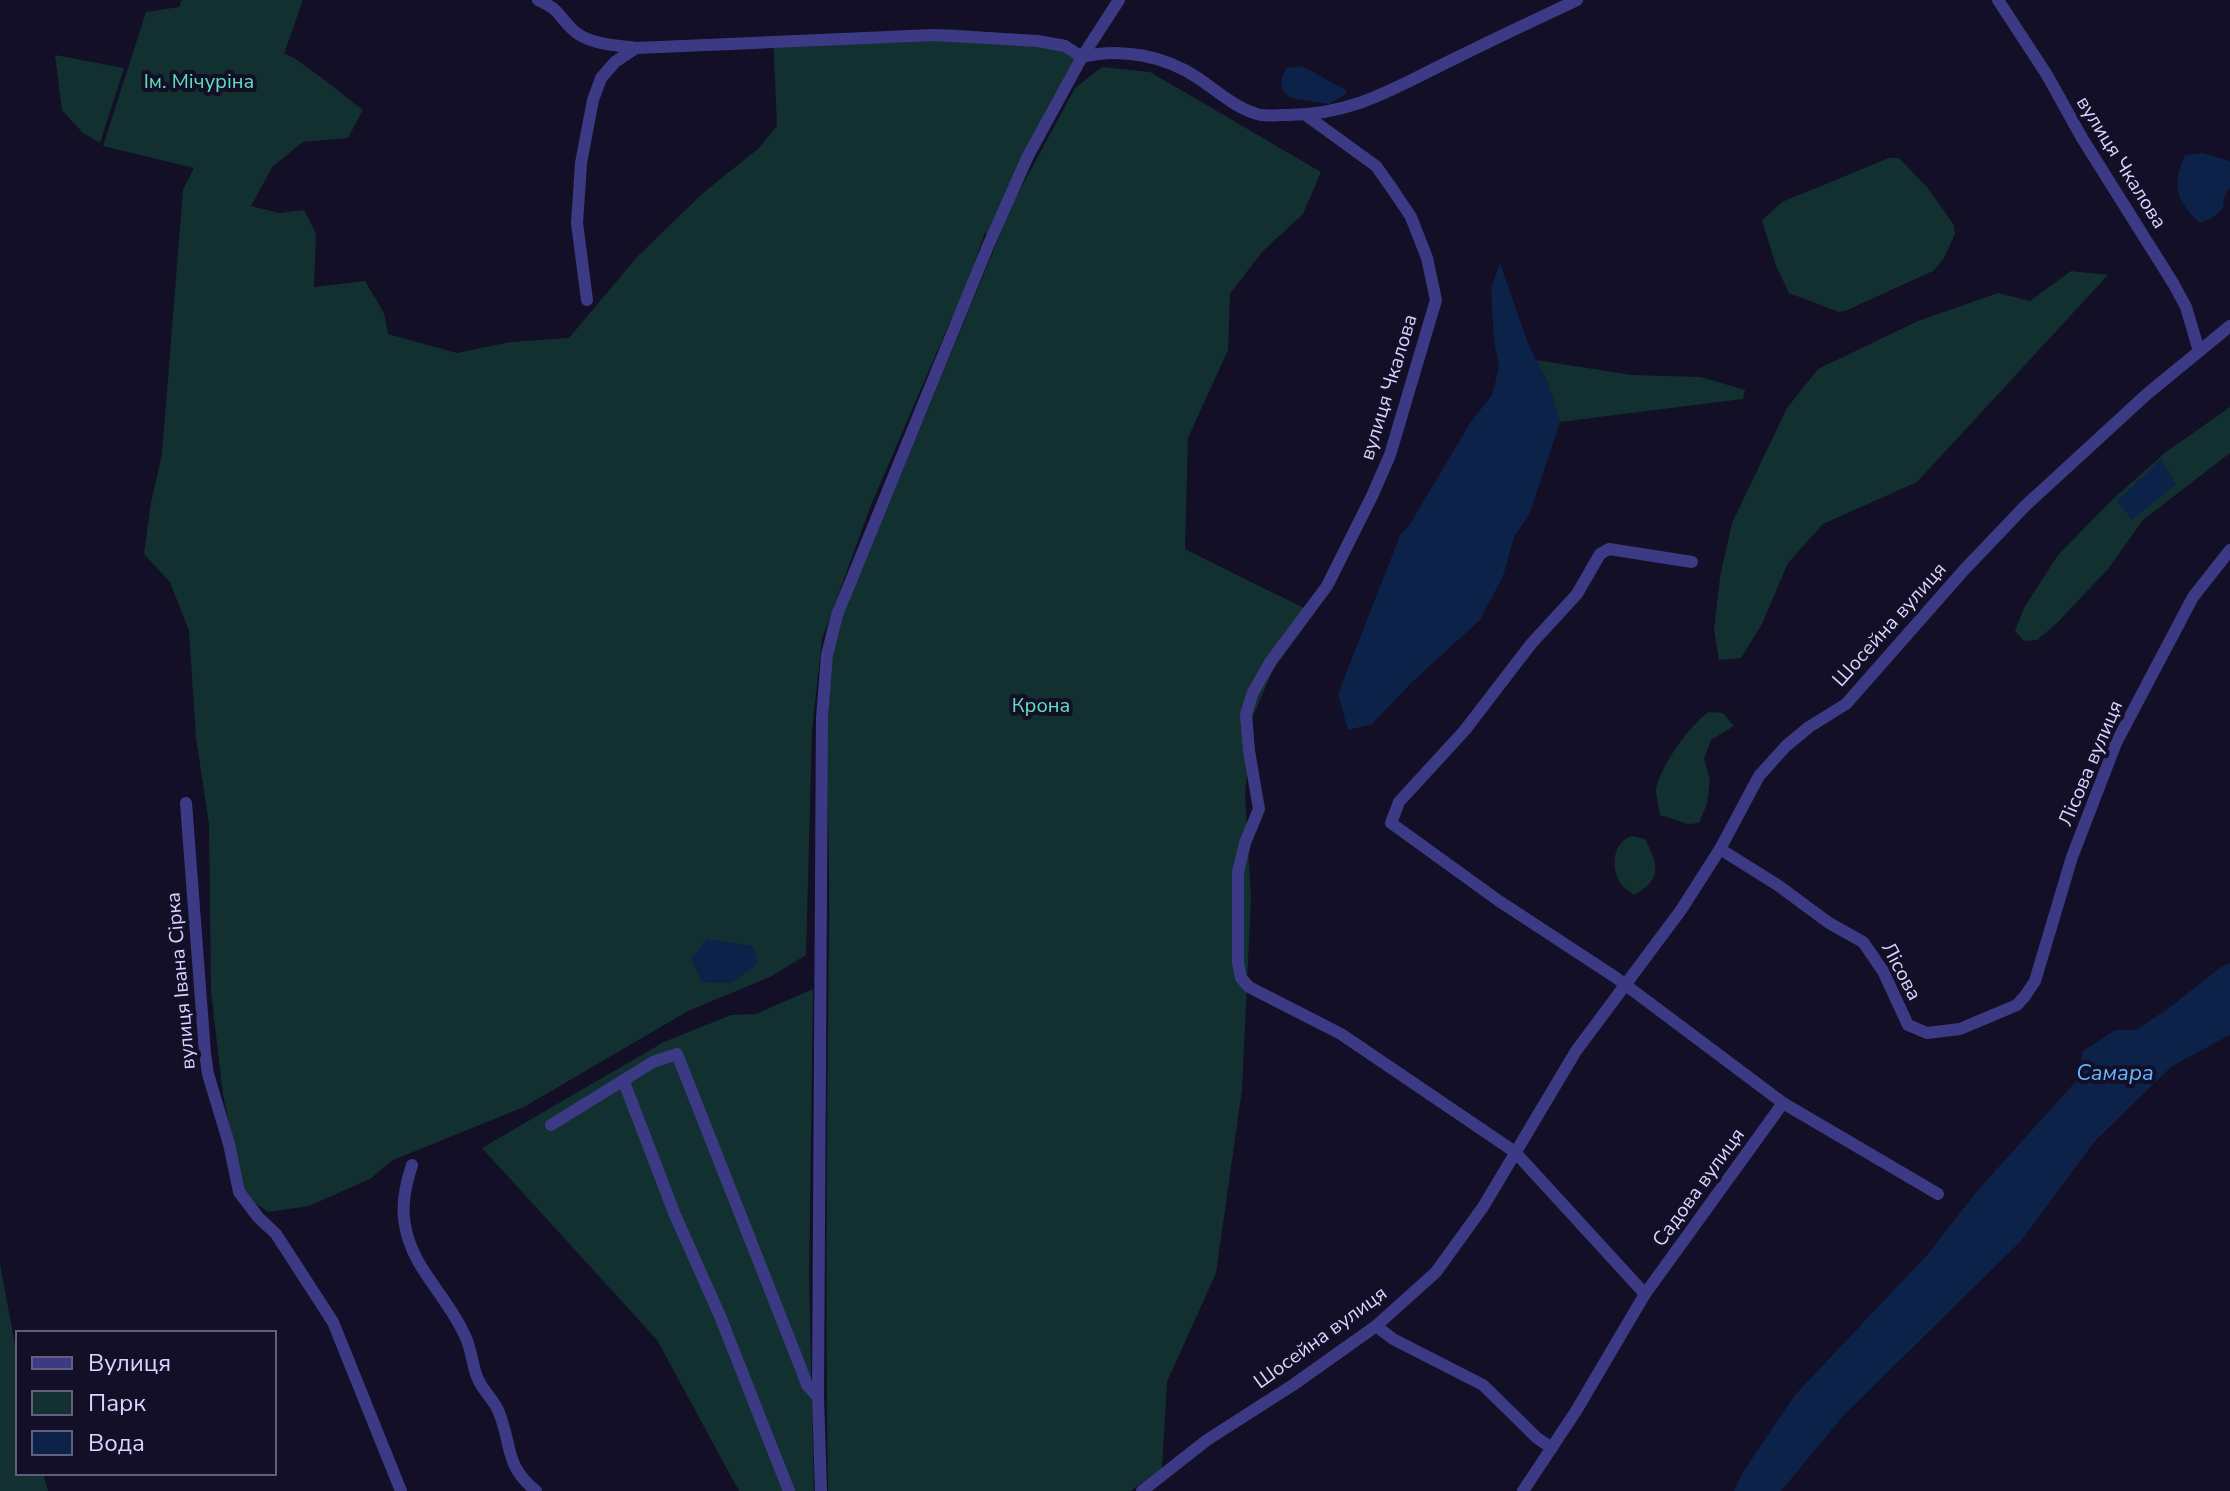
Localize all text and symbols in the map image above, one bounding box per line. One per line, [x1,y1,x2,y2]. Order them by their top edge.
park label: Ім. Мічуріна [144,68,254,95]
street label: вулиця Чкалова [2070,91,2173,234]
street label: вулиця Чкалова [1353,311,1423,463]
street label: Шосейна вулиця [1826,556,1953,692]
park label: Крона [1012,692,1070,719]
street label: Лісова вулиця [2052,696,2129,830]
street label: вулиця Івана Сірка [159,891,202,1071]
street label: Лісова [1875,937,1928,1005]
water label: Самара [2076,1058,2154,1088]
street label: Садова вулиця [1646,1122,1751,1252]
street label: Шосейна вулиця [1248,1280,1392,1395]
legend [16,1331,276,1475]
text: Вулиця [88,1347,171,1379]
text: Парк [88,1387,146,1419]
text: Вода [88,1427,145,1459]

